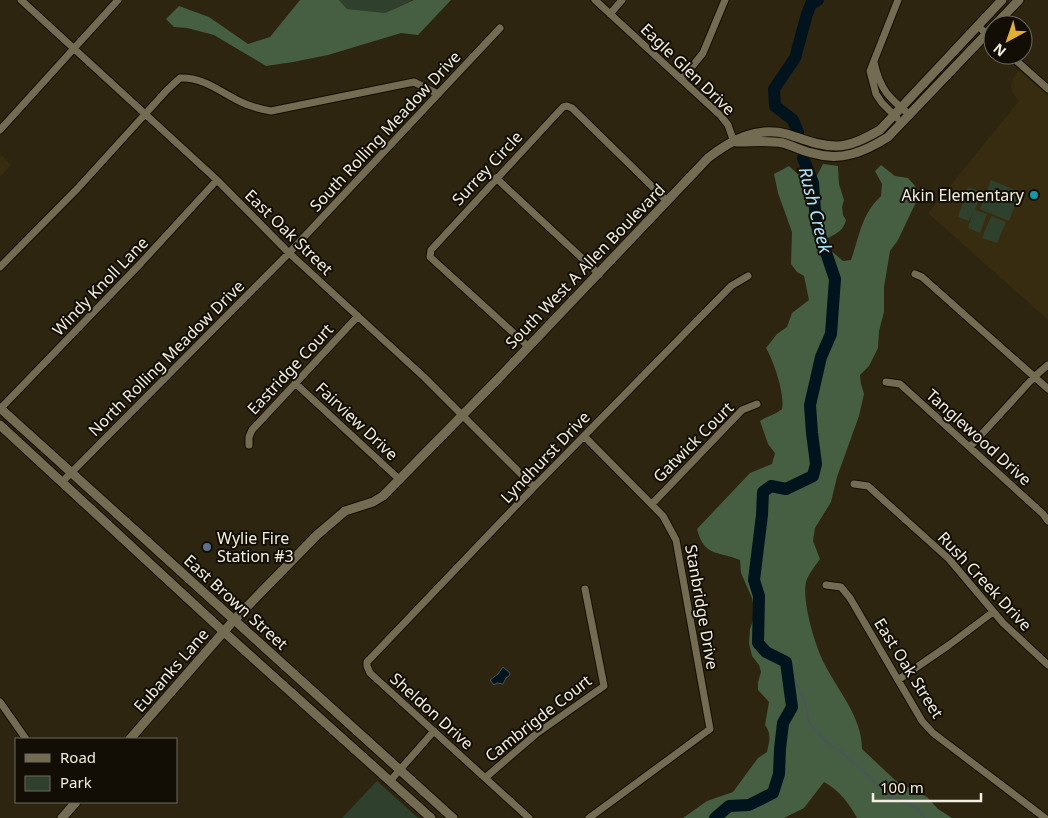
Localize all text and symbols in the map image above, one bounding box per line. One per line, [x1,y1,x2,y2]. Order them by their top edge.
north arrow [983,15,1033,65]
street label: Eagle Glen Drive [636,18,740,120]
text: N [989,39,1010,61]
street label: South Rolling Meadow Drive [305,46,465,216]
street label: Surrey Circle [447,126,527,210]
water label: Rush Creek [794,164,839,257]
street label: South West A Allen Boulevard [500,179,670,353]
street label: East Oak Street [240,184,338,280]
place label: Akin Elementary [902,184,1025,206]
marker: Akin Elementary [1028,189,1040,201]
street label: Windy Knoll Lane [47,232,153,340]
street label: North Rolling Meadow Drive [83,275,249,441]
street label: Eastridge Court [242,319,338,419]
street label: Fairview Drive [311,377,403,465]
street label: Tanglewood Drive [922,384,1036,490]
street label: Gatwick Court [648,397,738,487]
street label: Lyndhurst Drive [495,406,595,508]
place label: Wylie Fire Station #3 [217,527,294,567]
street label: Rush Creek Drive [933,527,1037,635]
marker: Wylie Fire Station #3 [201,541,213,553]
street label: Stanbridge Drive [680,543,724,671]
street label: East Brown Street [179,549,293,655]
street label: East Oak Street [869,614,949,722]
street label: Eubanks Lane [129,623,213,717]
street label: Sheldon Drive [386,668,478,754]
street label: Cambrigde Court [480,669,596,767]
legend [15,738,178,803]
text: Road [60,747,96,767]
scale bar [873,770,980,802]
text: Park [60,772,92,792]
text: 100 m [880,777,924,797]

